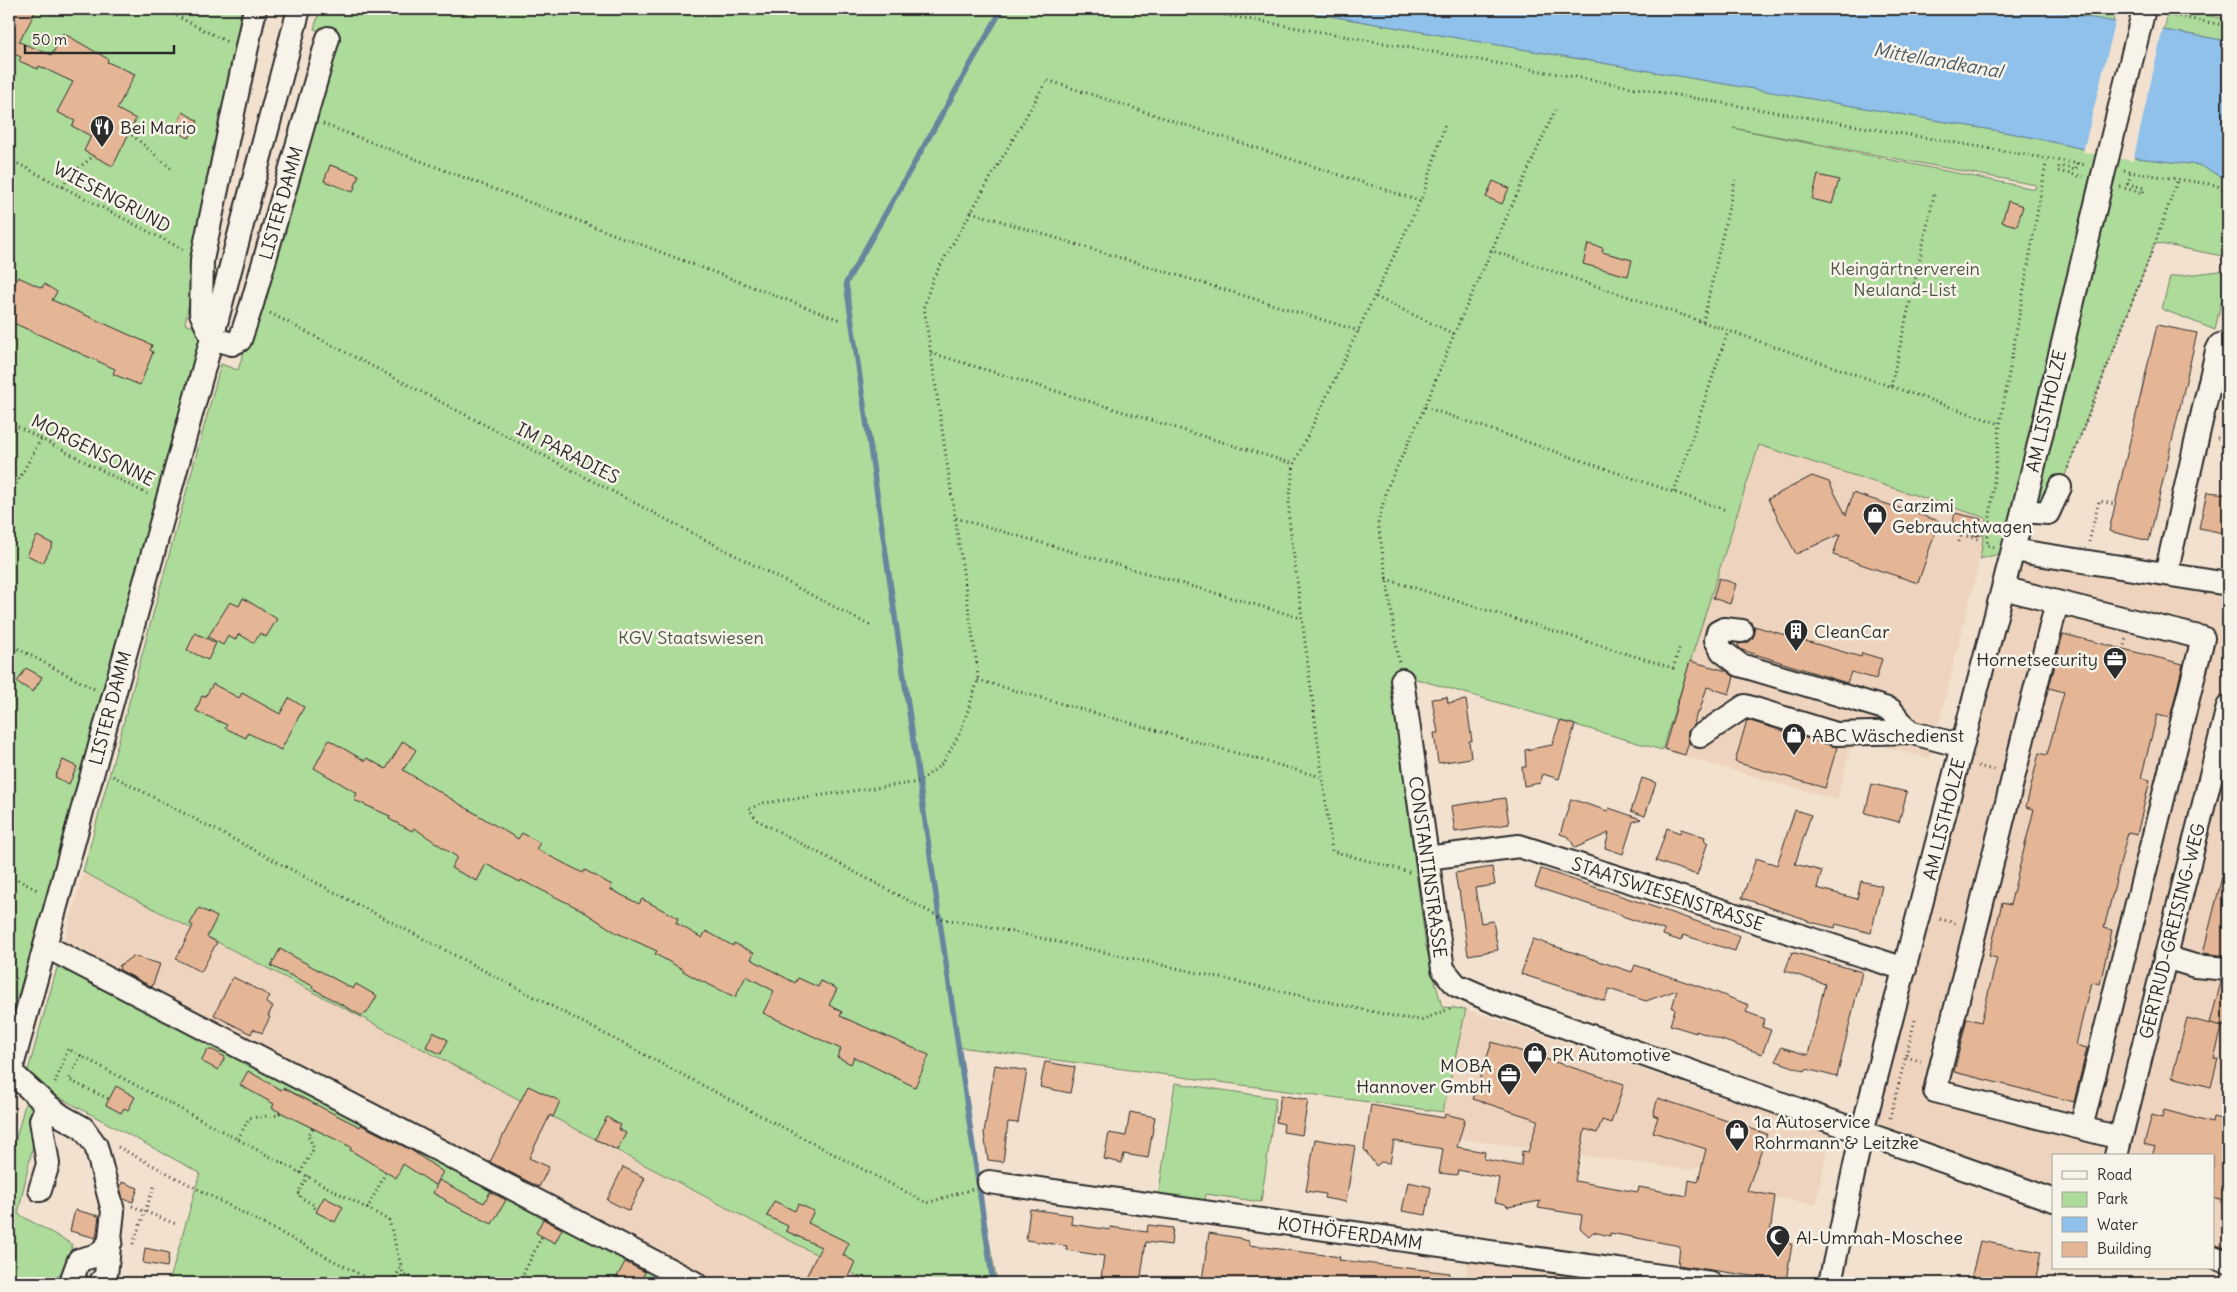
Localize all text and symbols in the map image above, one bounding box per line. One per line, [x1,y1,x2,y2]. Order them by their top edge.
scale bar [25,22,174,54]
text: 50 m [32,30,67,49]
water label: Mittellandkanal [1872,37,2007,84]
restaurant icon: Bei Mario [89,114,115,148]
place label: Bei Mario [120,116,196,139]
street label: LISTER DAMM [254,144,308,262]
street label: WIESENGRUND [49,156,175,238]
park label: Kleingärtnerverein Neuland-List [1830,257,1980,301]
street label: AM LISTHOLZE [2021,348,2071,474]
street label: MORGENSONNE [27,409,159,491]
street label: IM PARADIES [513,417,623,489]
place label: Carzimi Gebrauchtwagen [1892,494,2032,538]
shop icon: Carzimi Gebrauchtwagen [1862,502,1888,536]
building icon: CleanCar [1783,618,1809,652]
place label: CleanCar [1814,620,1890,643]
park label: KGV Staatswiesen [618,626,764,649]
office icon: Hornetsecurity [2102,646,2128,680]
place label: Hornetsecurity [1976,648,2098,671]
street label: LISTER DAMM [84,649,136,767]
shop icon: ABC Wäschedienst [1781,722,1807,756]
place label: ABC Wäschedienst [1812,724,1964,747]
street label: AM LISTHOLZE [1918,756,1970,882]
street label: CONSTANTINSTRASSE [1404,775,1452,959]
street label: GERTRUD-GREISING-WEG [2134,821,2210,1041]
street label: STAATSWIESENSTRASSE [1569,852,1767,936]
shop icon: PK Automotive [1522,1041,1548,1075]
place label: PK Automotive [1552,1043,1671,1066]
place label: MOBA Hannover GmbH [1356,1054,1492,1098]
office icon: MOBA Hannover GmbH [1496,1062,1522,1096]
place label: 1a Autoservice Rohrmann & Leitzke [1754,1110,1919,1154]
shop icon: 1a Autoservice Rohrmann & Leitzke [1724,1118,1750,1152]
legend [2052,1154,2214,1270]
text: Road [2097,1165,2132,1184]
text: Park [2097,1189,2128,1208]
street label: KOTHÖFERDAMM [1276,1211,1424,1255]
text: Water [2097,1215,2138,1234]
mosque icon: Al-Ummah-Moschee [1765,1224,1791,1258]
place label: Al-Ummah-Moschee [1796,1226,1963,1249]
text: Building [2097,1239,2152,1258]

